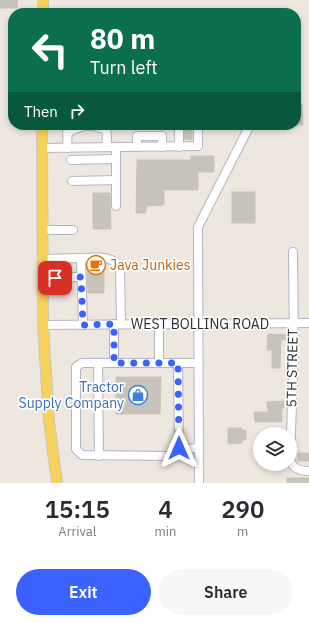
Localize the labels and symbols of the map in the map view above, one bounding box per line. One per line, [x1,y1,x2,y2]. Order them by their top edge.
cafe icon: Java Junkies [85,254,107,276]
place label: Java Junkies [110,256,191,274]
pin [38,261,72,295]
street label: WEST BOLLING ROAD [131,315,269,333]
street label: 5TH STREET [282,328,302,408]
place label: Tractor Supply Company [19,378,124,412]
shop icon: Tractor Supply Company [127,384,149,406]
position arrow [158,427,200,469]

